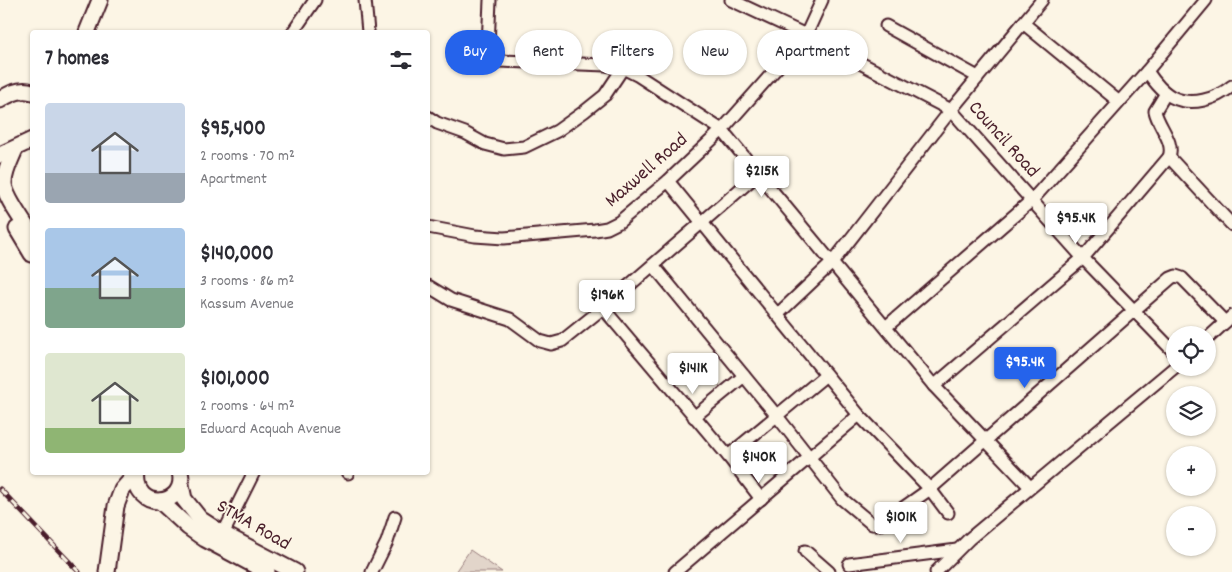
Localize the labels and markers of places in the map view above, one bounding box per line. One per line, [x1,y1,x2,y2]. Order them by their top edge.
pin: $215K [727,156,797,198]
pin: $95.4K [1035,202,1117,245]
pin: $196K [572,280,642,322]
pin: $95.4K [984,346,1066,389]
pin: $141K [658,352,728,395]
pin: $140K [724,442,794,484]
pin: $101K [866,502,936,544]

